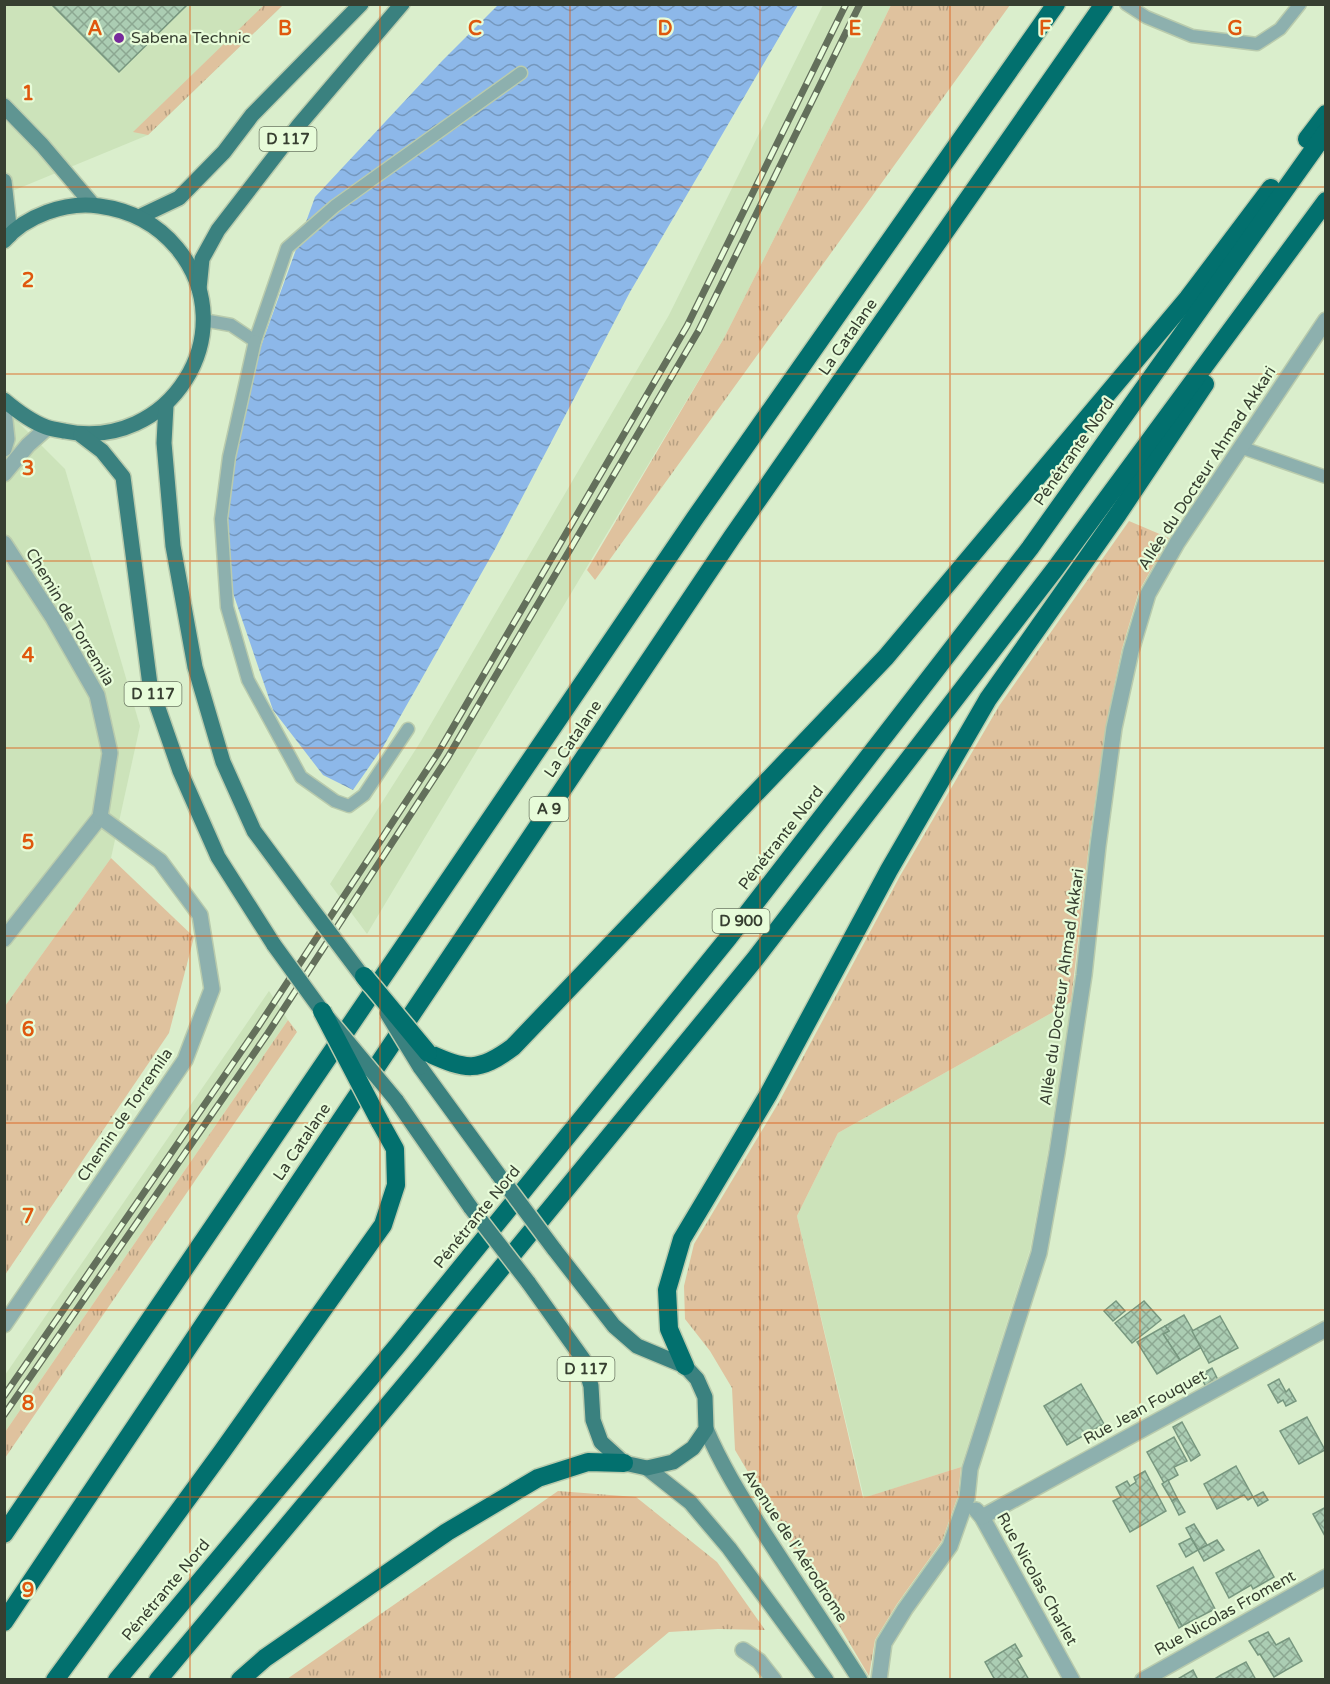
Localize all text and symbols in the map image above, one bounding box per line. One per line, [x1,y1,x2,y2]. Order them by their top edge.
text: A [88,17,103,41]
text: B [278,17,292,41]
text: C [468,17,482,41]
text: D [657,17,673,41]
text: E [849,17,862,41]
text: F [1039,17,1051,41]
text: G [1227,17,1243,41]
place label: Sabena Technic [131,28,250,48]
marker: Sabena Technic [112,31,126,45]
text: 1 [22,82,34,106]
road number: D 117 [260,127,316,151]
text: 2 [22,269,34,293]
street label: La Catalane [814,295,882,379]
street label: Allée du Docteur Ahmad Akkari [1134,362,1280,574]
street label: Pénétrante Nord [1029,394,1119,510]
text: 3 [22,457,34,481]
street label: Chemin de Torremila [21,545,119,689]
text: 4 [22,644,35,668]
road number: D 117 [124,682,182,706]
street label: La Catalane [540,696,606,782]
street label: Pénétrante Nord [734,782,828,894]
road number: A 9 [530,797,568,821]
text: 5 [22,831,34,855]
street label: Allée du Docteur Ahmad Akkari [1035,867,1089,1107]
road number: D 900 [712,909,770,933]
text: 6 [22,1018,34,1042]
street label: Chemin de Torremila [73,1044,177,1186]
street label: La Catalane [269,1099,335,1185]
street label: Pénétrante Nord [429,1161,525,1273]
text: 7 [22,1205,34,1229]
road number: D 117 [558,1357,614,1381]
street label: Rue Jean Fouquet [1080,1365,1210,1449]
text: 8 [22,1392,34,1416]
street label: Avenue de l'Aérodrome [738,1466,852,1626]
street label: Rue Nicolas Charlet [992,1509,1082,1649]
street label: Pénétrante Nord [118,1535,214,1645]
street label: Rue Nicolas Froment [1151,1566,1299,1660]
text: 9 [22,1579,34,1603]

